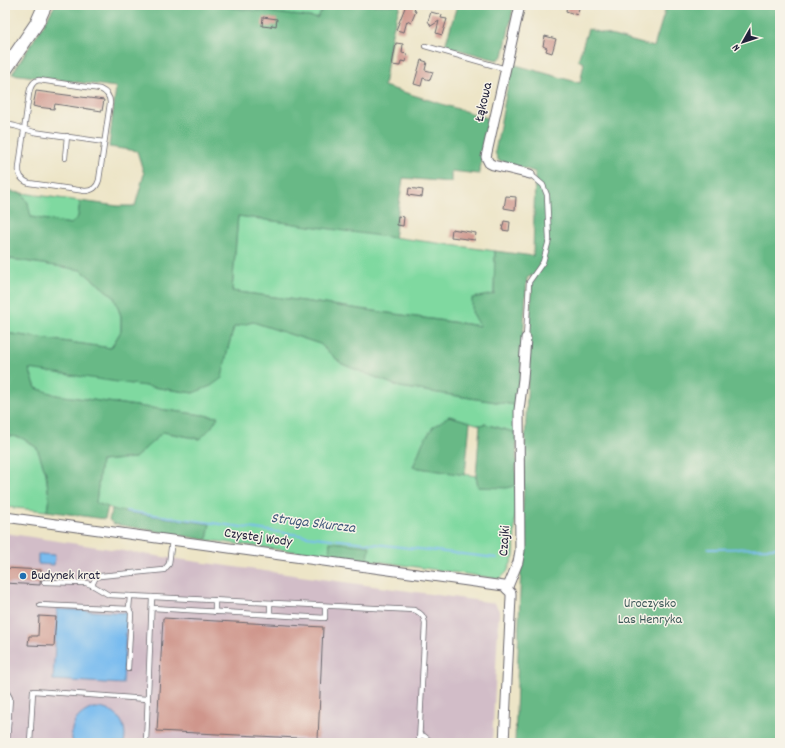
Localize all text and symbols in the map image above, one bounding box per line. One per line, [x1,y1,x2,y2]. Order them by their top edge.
north arrow [723,22,763,62]
text: N [729,39,745,54]
street label: Łąkowa [470,80,498,125]
water label: Struga Skurcza [270,508,357,540]
street label: Czystej Wody [223,523,294,553]
street label: Czajki [494,525,516,557]
place label: Budynek krat [31,566,100,586]
marker: Budynek krat [18,571,28,581]
park label: Uroczysko Las Henryka [618,594,683,630]

